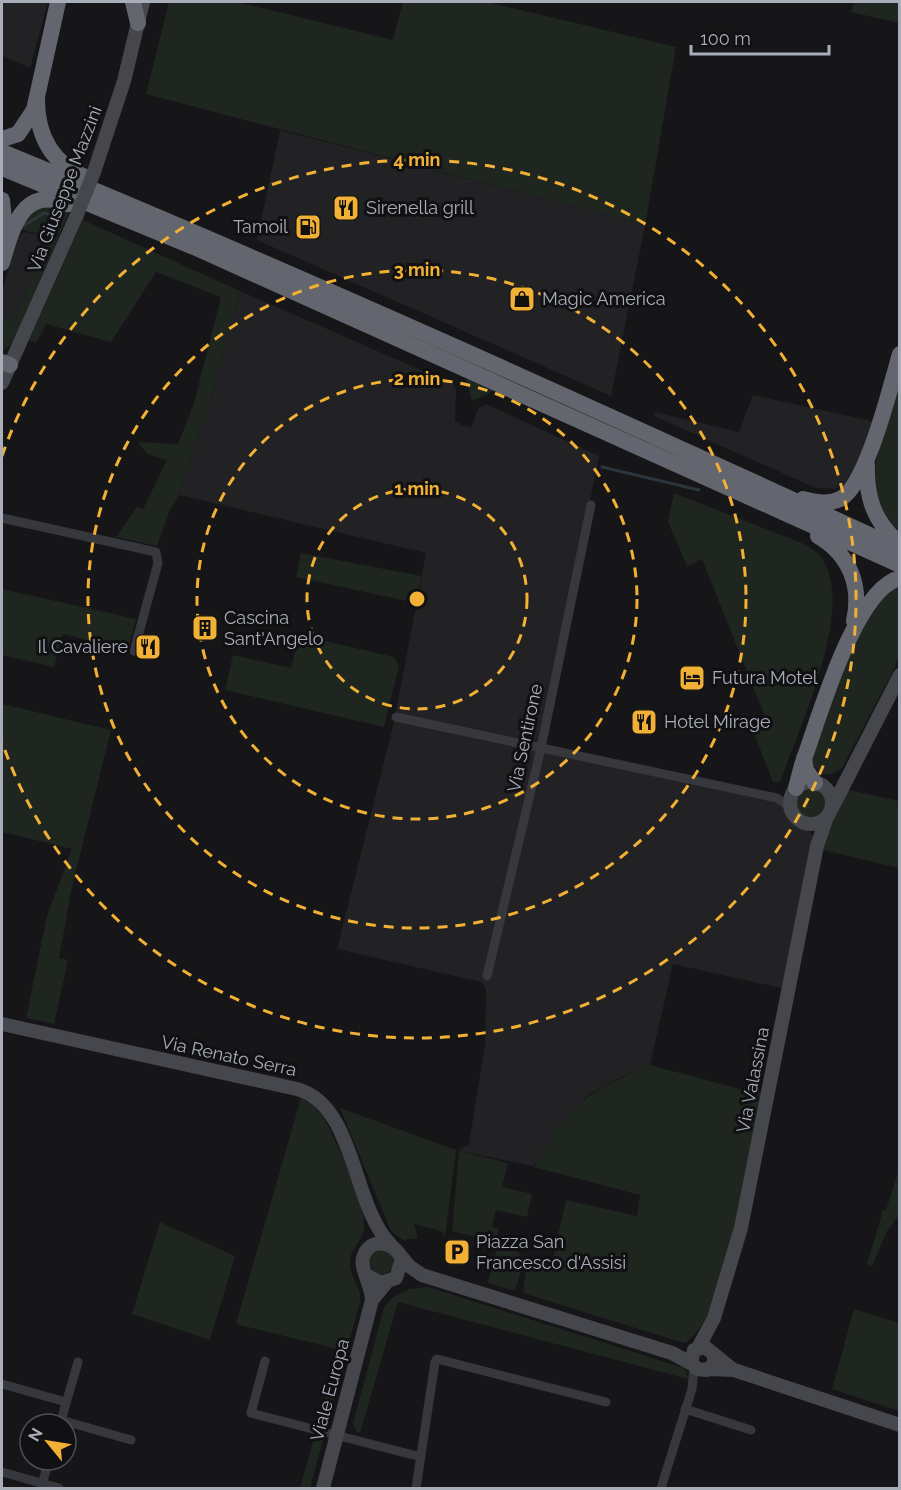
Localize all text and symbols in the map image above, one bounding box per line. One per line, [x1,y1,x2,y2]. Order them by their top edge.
scale bar [691,18,829,56]
text: 100 m [700,28,751,49]
street label: Via Giuseppe Mazzini [23,103,106,275]
text: 4 min [394,149,440,170]
restaurant icon: Sirenella grill [331,193,361,223]
place label: Sirenella grill [366,197,474,218]
fuel station icon: Tamoil [293,212,323,242]
place label: Tamoil [233,216,288,237]
text: 3 min [394,259,440,280]
shop icon: Magic America [507,284,537,314]
place label: Magic America [542,288,666,309]
text: 2 min [394,368,440,389]
text: 1 min [394,478,440,499]
centre of rings [407,589,427,609]
place label: Cascina Sant'Angelo [224,607,324,649]
building icon: Cascina Sant'Angelo [190,613,220,643]
restaurant icon: Il Cavaliere [133,632,163,662]
place label: Il Cavaliere [38,636,128,657]
hotel icon: Futura Motel [677,663,707,693]
place label: Futura Motel [712,667,818,688]
street label: Via Sentirone [503,681,546,794]
restaurant icon: Hotel Mirage [629,707,659,737]
place label: Hotel Mirage [664,711,771,732]
street label: Via Valassina [732,1025,773,1135]
street label: Via Renato Serra [159,1031,299,1080]
place label: Piazza San Francesco d'Assisi [476,1231,626,1273]
parking icon: Piazza San Francesco d'Assisi [442,1237,472,1267]
street label: Viale Europa [306,1336,353,1443]
north arrow [18,1412,78,1472]
text: N [24,1425,47,1445]

